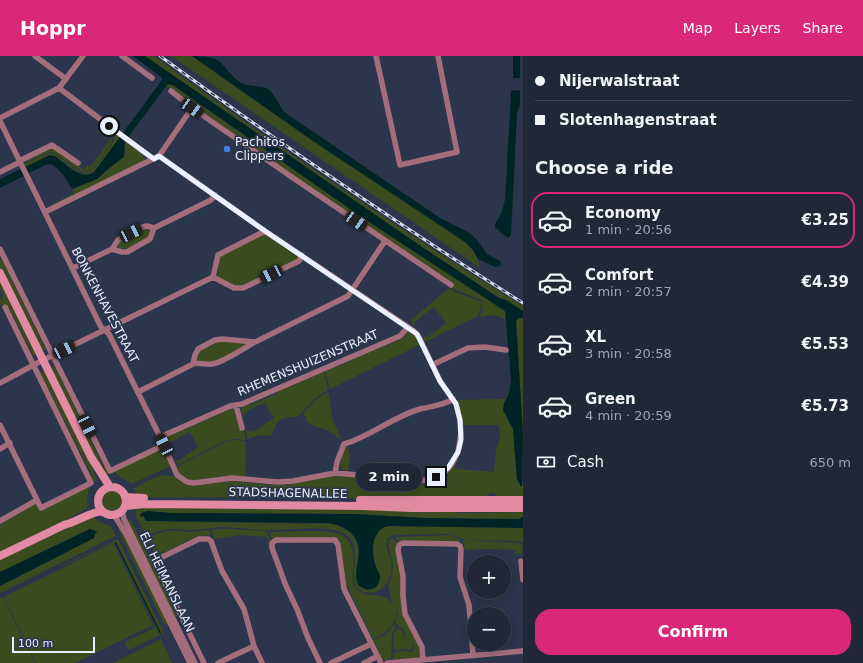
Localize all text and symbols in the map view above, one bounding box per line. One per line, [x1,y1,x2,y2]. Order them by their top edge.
text: Hoppr [20,17,86,39]
text: Map [683,20,712,36]
text: Layers [734,20,781,36]
text: Share [803,20,843,36]
text: Nijerwalstraat [559,72,679,90]
car [179,96,205,120]
text: Slotenhagenstraat [559,111,717,129]
route start [100,117,118,135]
place label: Pachitos Clippers [235,135,285,163]
marker: Pachitos Clippers [222,144,232,154]
text: Choose a ride [535,157,674,178]
icon: car [537,202,573,238]
text: Economy [585,204,661,222]
car [343,209,369,233]
text: €3.25 [802,211,849,229]
car [118,222,144,244]
text: 1 min · 20:56 [585,222,672,237]
street label: BONKENHAVESTRAAT [69,245,142,366]
car [258,263,284,285]
icon: car [537,264,573,300]
text: Comfort [585,266,653,284]
text: €4.39 [802,273,849,291]
text: 2 min · 20:57 [585,284,672,299]
icon: car [537,326,573,362]
street label: RHEMENSHUIZENSTRAAT [236,327,381,399]
text: XL [585,328,606,346]
text: €5.53 [802,335,849,353]
car [51,339,77,361]
text: 3 min · 20:58 [585,346,672,361]
icon: car [537,388,573,424]
text: Green [585,390,636,408]
text: €5.73 [802,397,849,415]
text: 4 min · 20:59 [585,408,672,423]
car [76,413,98,439]
car [153,432,175,458]
icon: cash [535,451,557,473]
text: Cash [567,453,604,471]
text: 650 m [809,455,851,470]
callout: 2 min [356,463,422,491]
route end [427,468,445,486]
text: 2 min [369,469,409,484]
street label: STADSHAGENALLEE [229,485,347,501]
street label: ELI HEIMANSLAAN [137,530,197,634]
map controls [467,555,511,651]
button: + [467,555,511,599]
button: − [467,607,511,651]
button: Confirm [535,609,851,655]
scale bar [12,635,95,654]
text: 100 m [18,637,53,650]

